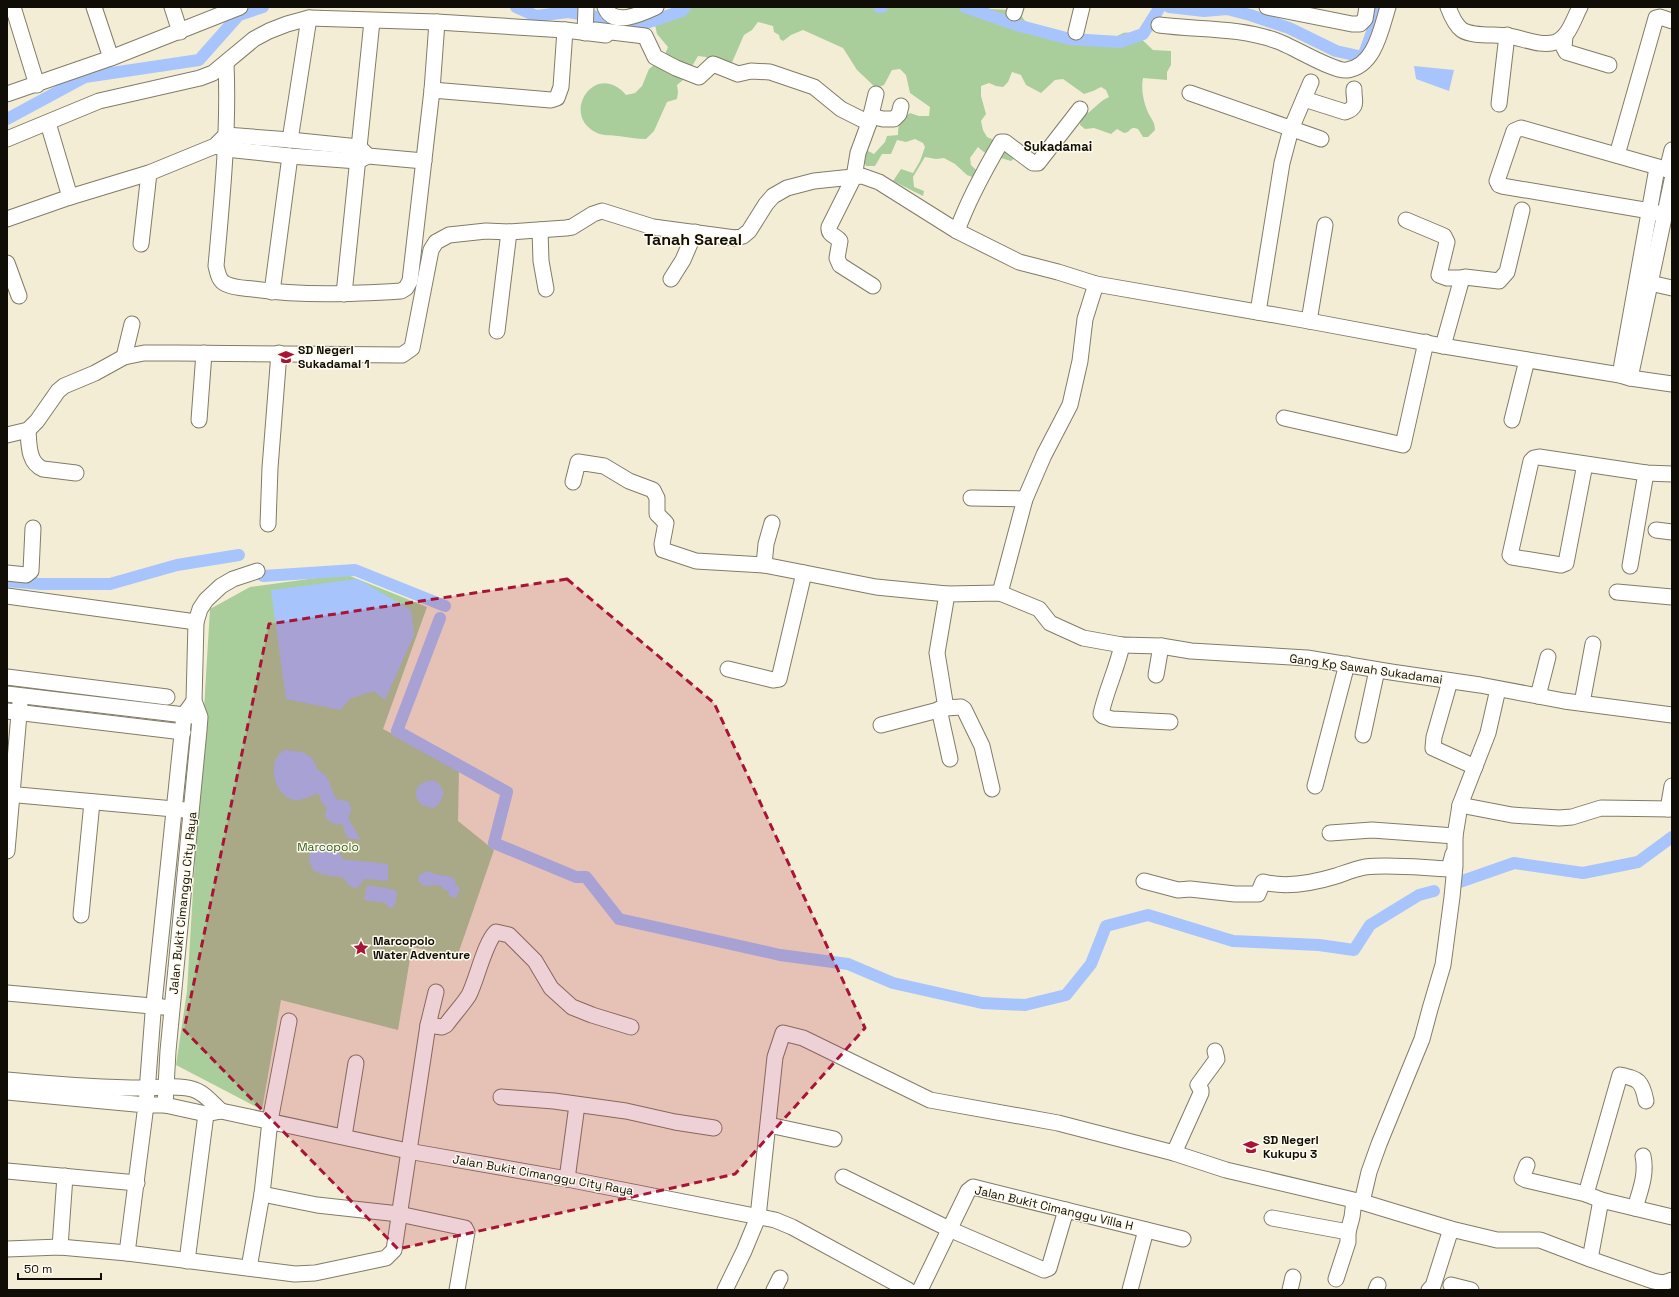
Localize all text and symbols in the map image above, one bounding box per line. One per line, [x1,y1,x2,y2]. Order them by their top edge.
district label: Sukadamai [1024,138,1092,155]
district label: Tanah Sareal [644,229,742,250]
place label: SD Negeri Sukadamai 1 [298,342,370,372]
school or university icon: SD Negeri Sukadamai 1 [277,348,295,366]
street label: Gang Kp Sawah Sukadamai [1288,650,1444,688]
street label: Jalan Bukit Cimanggu City Raya [165,811,201,995]
park label: Marcopolo [297,839,359,855]
place label: Marcopolo Water Adventure [373,933,470,963]
place icon: Marcopolo Water Adventure [352,939,370,957]
place label: SD Negeri Kukupu 3 [1263,1132,1319,1162]
school or university icon: SD Negeri Kukupu 3 [1242,1138,1260,1156]
street label: Jalan Bukit Cimanggu City Raya [451,1151,635,1199]
street label: Jalan Bukit Cimanggu Villa H [973,1182,1135,1234]
scale bar [18,1255,101,1281]
text: 50 m [24,1261,52,1277]

